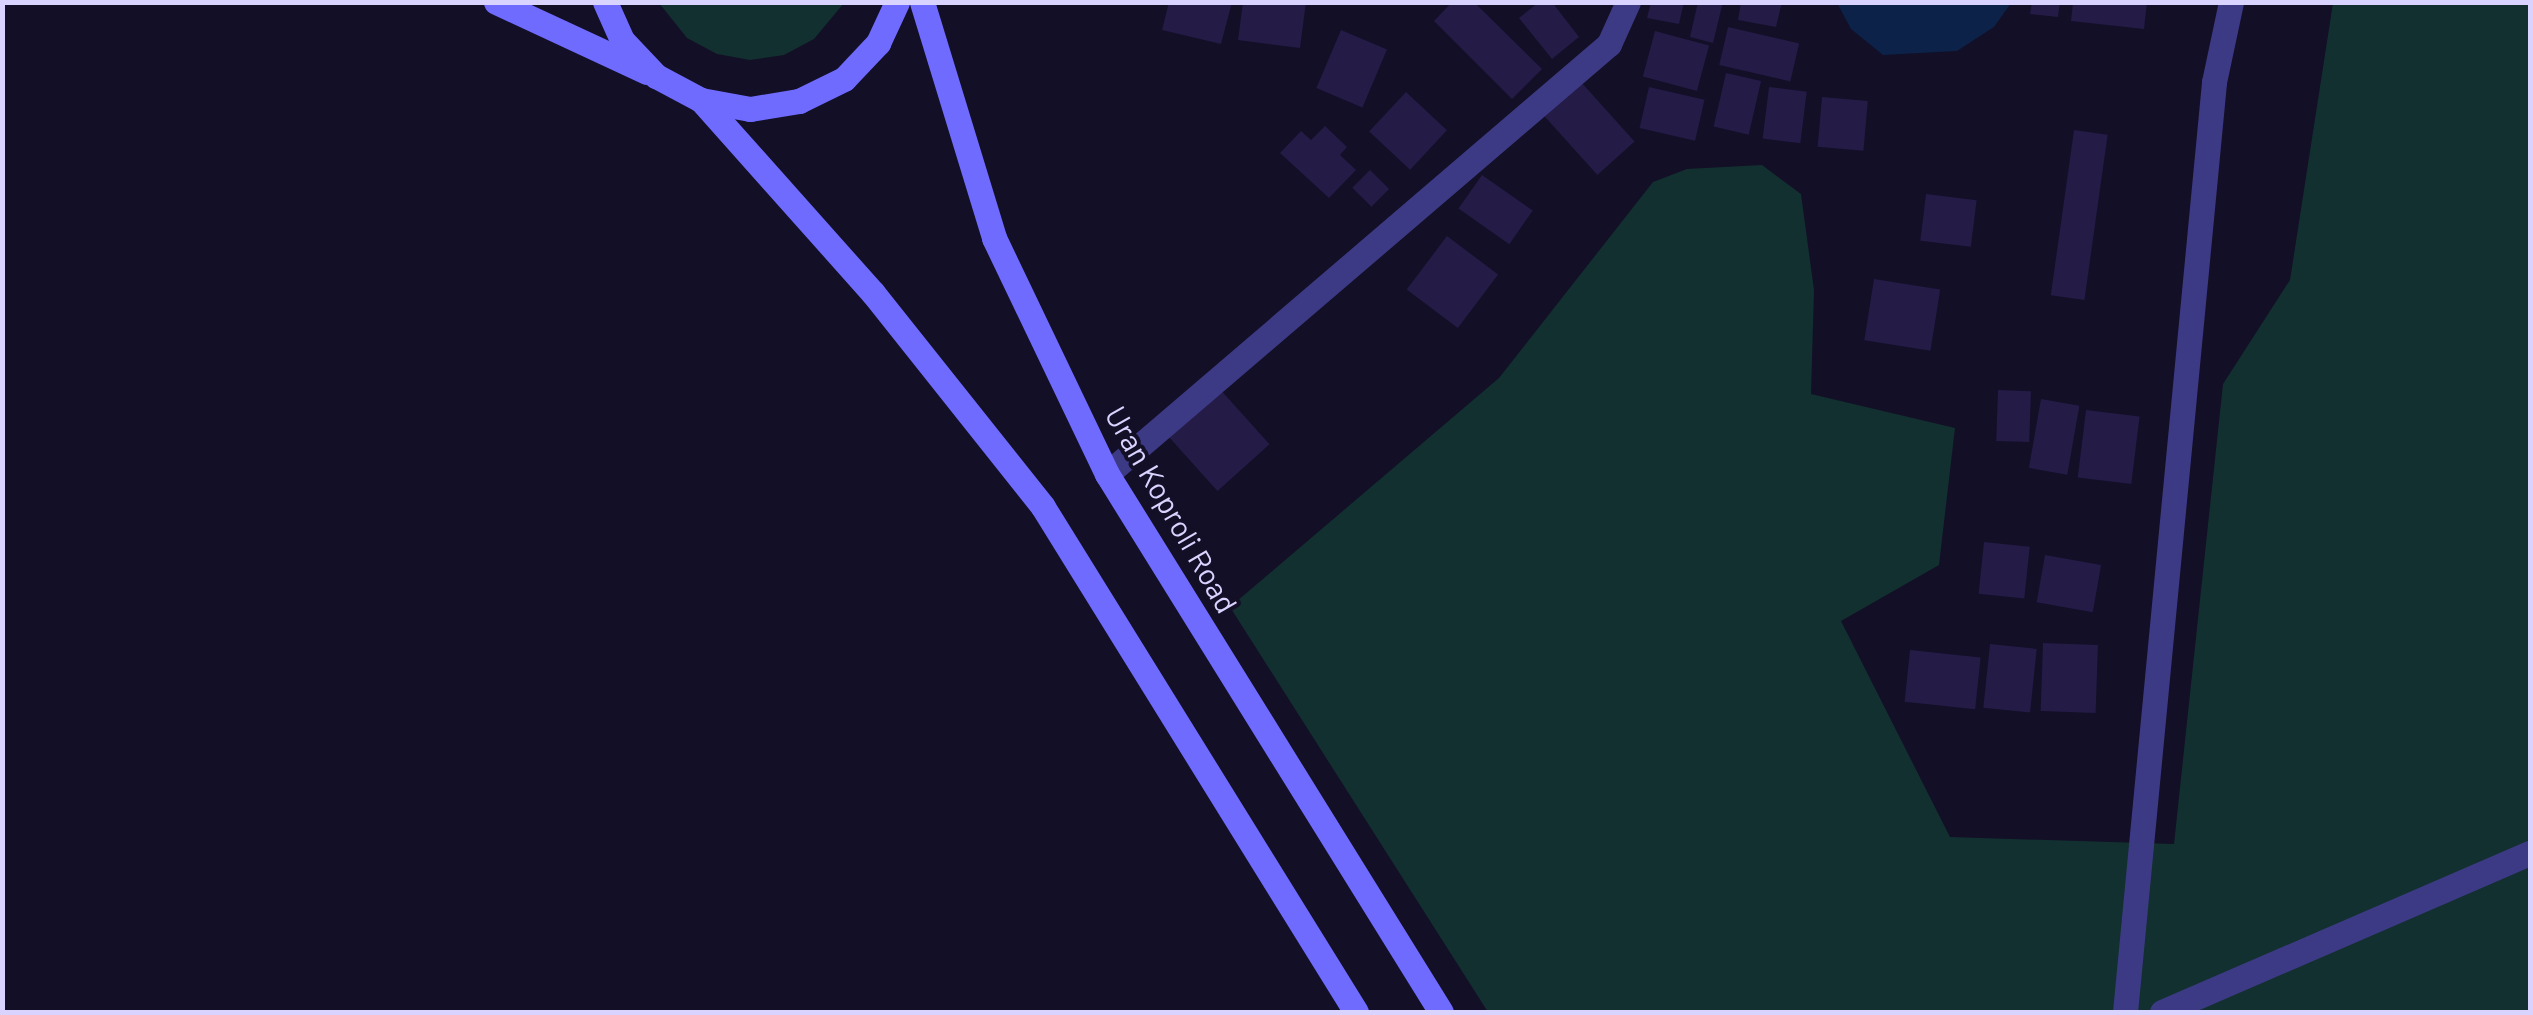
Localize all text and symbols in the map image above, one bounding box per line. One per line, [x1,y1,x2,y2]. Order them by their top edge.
street label: Uran Koproli Road [1098,399,1246,619]

